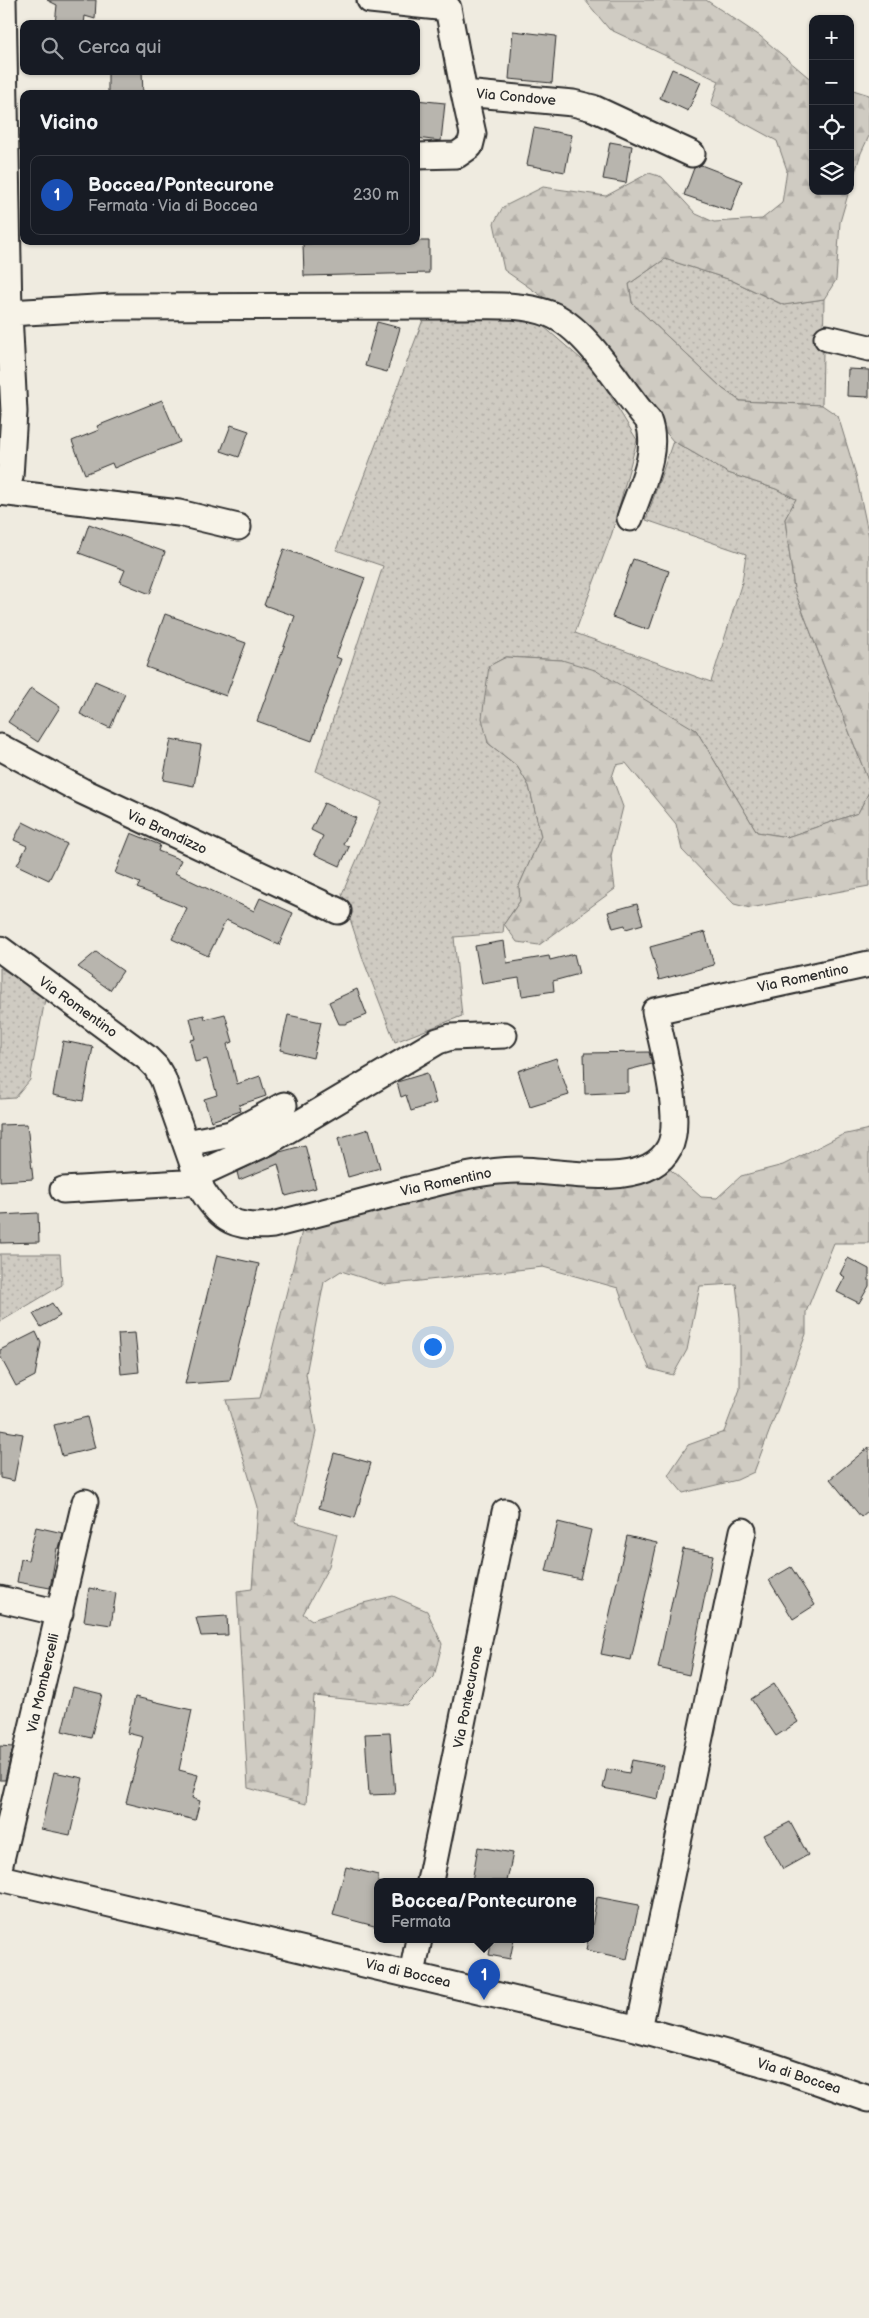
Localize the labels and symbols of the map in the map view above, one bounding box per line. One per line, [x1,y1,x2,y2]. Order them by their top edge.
street label: Via Condove [475,85,557,109]
street label: Via Brandizzo [124,806,210,858]
street label: Via Romentino [756,960,850,996]
street label: Via Romentino [35,973,121,1041]
street label: Via Romentino [399,1164,493,1200]
your location [420,1334,446,1360]
street label: Via Mombercelli [23,1632,63,1734]
street label: Via Pontecurone [450,1644,486,1750]
street label: Via di Boccea [364,1955,453,1991]
pin: 1 [468,1959,500,2000]
street label: Via di Boccea [755,2054,843,2098]

